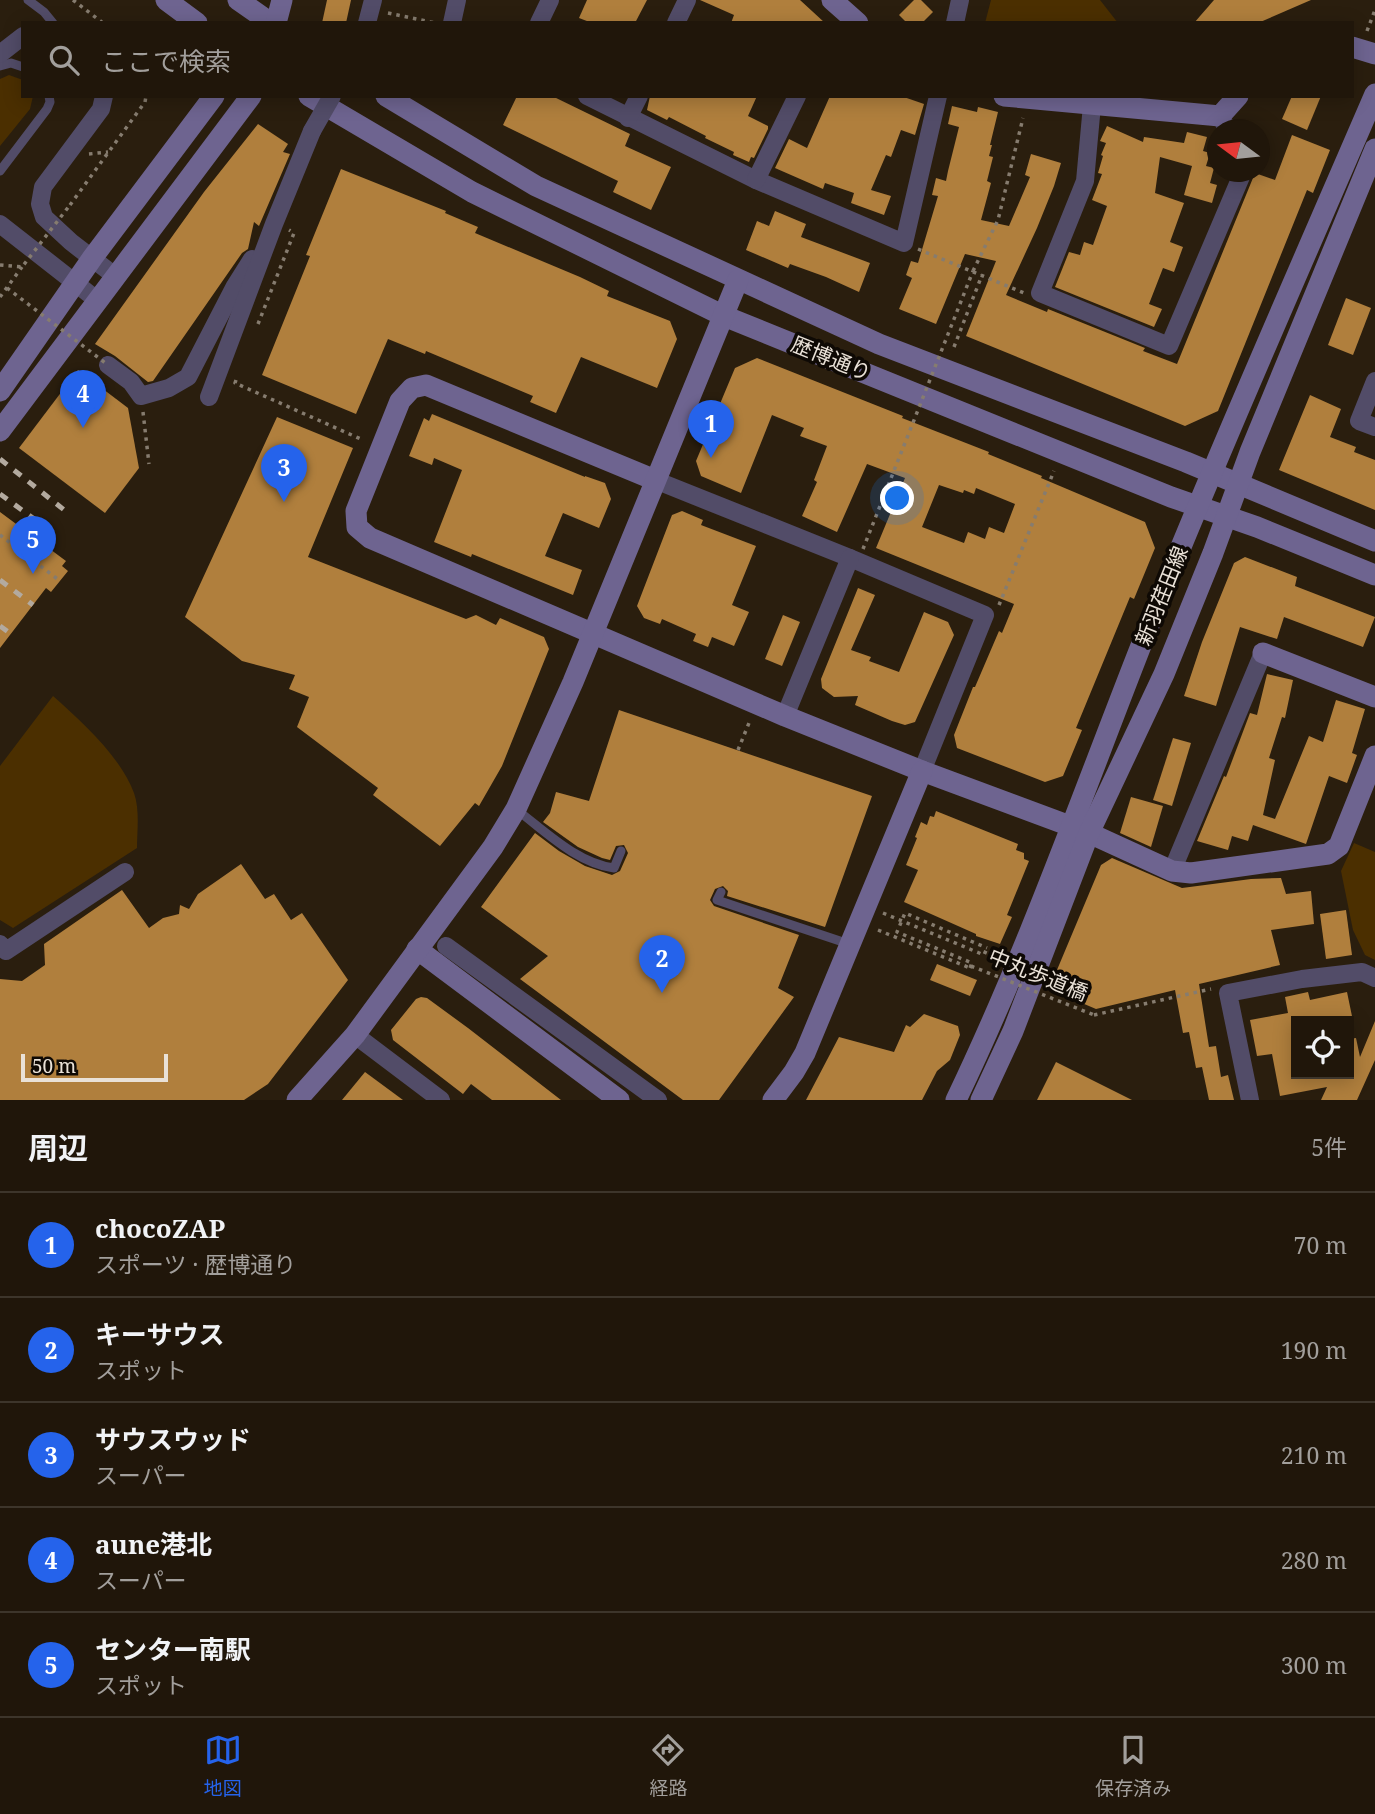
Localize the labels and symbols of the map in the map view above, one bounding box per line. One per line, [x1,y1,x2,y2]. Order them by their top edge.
north arrow [1207,119,1270,182]
street label: 歴博通り [787,329,876,387]
pin: 4 [60,370,106,428]
pin: 1 [688,400,734,458]
pin: 3 [261,444,307,502]
your location [880,481,914,515]
pin: 5 [10,516,56,574]
street label: 新羽荏田線 [1128,542,1194,650]
pin: 2 [639,935,685,993]
street label: 中丸歩道橋 [984,941,1092,1007]
scale bar [21,1051,168,1083]

